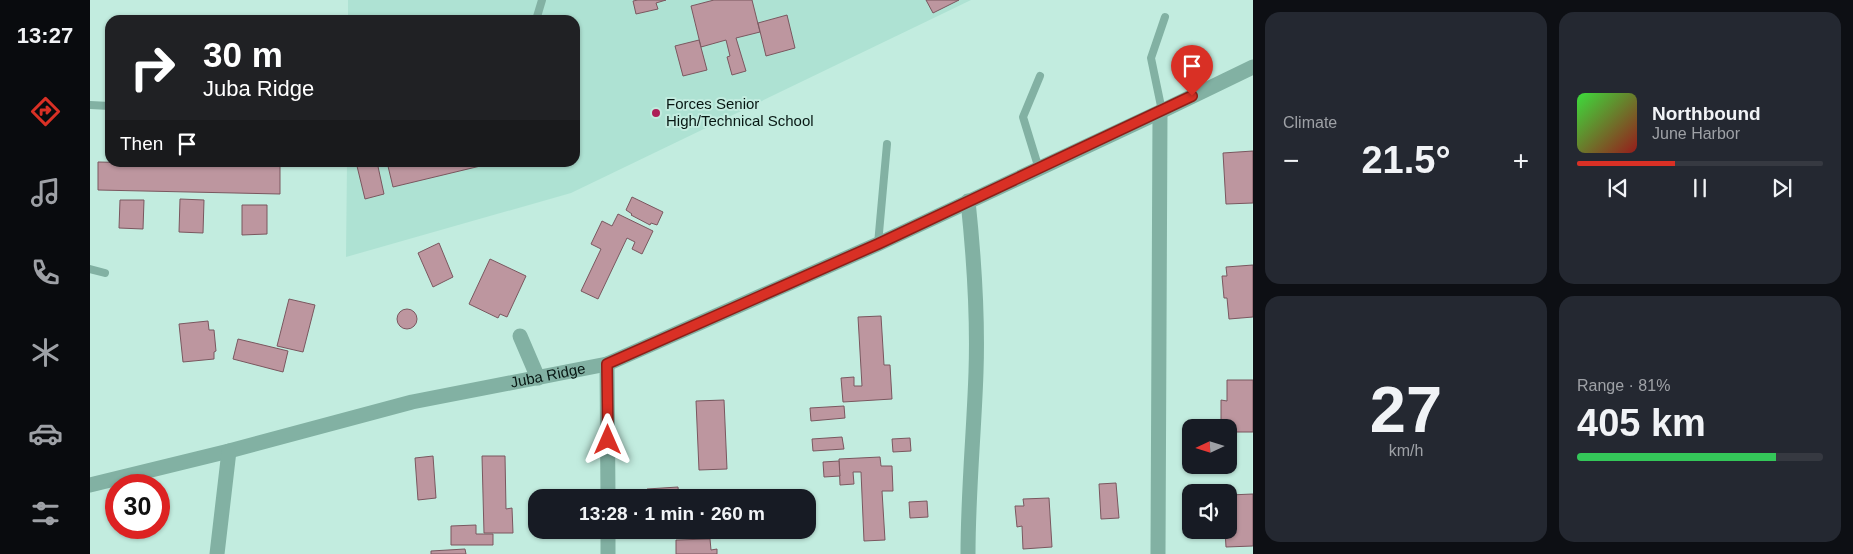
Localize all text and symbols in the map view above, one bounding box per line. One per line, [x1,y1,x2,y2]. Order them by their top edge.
text: 13:27 [17,23,73,48]
icon: right [120,35,185,100]
text: 30 m [203,35,283,74]
pin [1171,45,1213,96]
icon: arrive [1178,52,1206,80]
text: Juba Ridge [203,76,314,101]
icon: directions [28,94,63,129]
place label: Forces Senior High/Technical School [666,95,814,129]
text: Northbound [1652,103,1761,124]
marker: Forces Senior High/Technical School [650,107,662,119]
text: Climate [1283,114,1337,131]
text: June Harbor [1652,125,1740,142]
icon: arrive [173,130,201,158]
text: Then [120,133,163,154]
text: 21.5° [1361,139,1451,181]
text: − [1283,145,1299,176]
text: + [1513,145,1529,176]
icon: previous [1604,174,1632,202]
icon: pause [1686,174,1714,202]
icon: next [1768,174,1796,202]
icon: music [28,175,63,210]
icon: phone [28,255,63,290]
icon: climate [28,335,63,370]
street label: Juba Ridge [509,359,587,391]
text: 27 [1370,373,1442,446]
text: Range · 81% [1577,377,1670,394]
text: 405 km [1577,402,1706,444]
position arrow [581,413,633,465]
icon: car [28,416,63,451]
north arrow [1182,419,1238,474]
map controls [1182,419,1237,539]
text: km/h [1389,442,1423,459]
speed limit sign: 30 [105,474,170,539]
button: sound [1182,484,1237,539]
icon: filters [28,496,63,531]
text: 13:28 · 1 min · 260 m [579,503,765,524]

